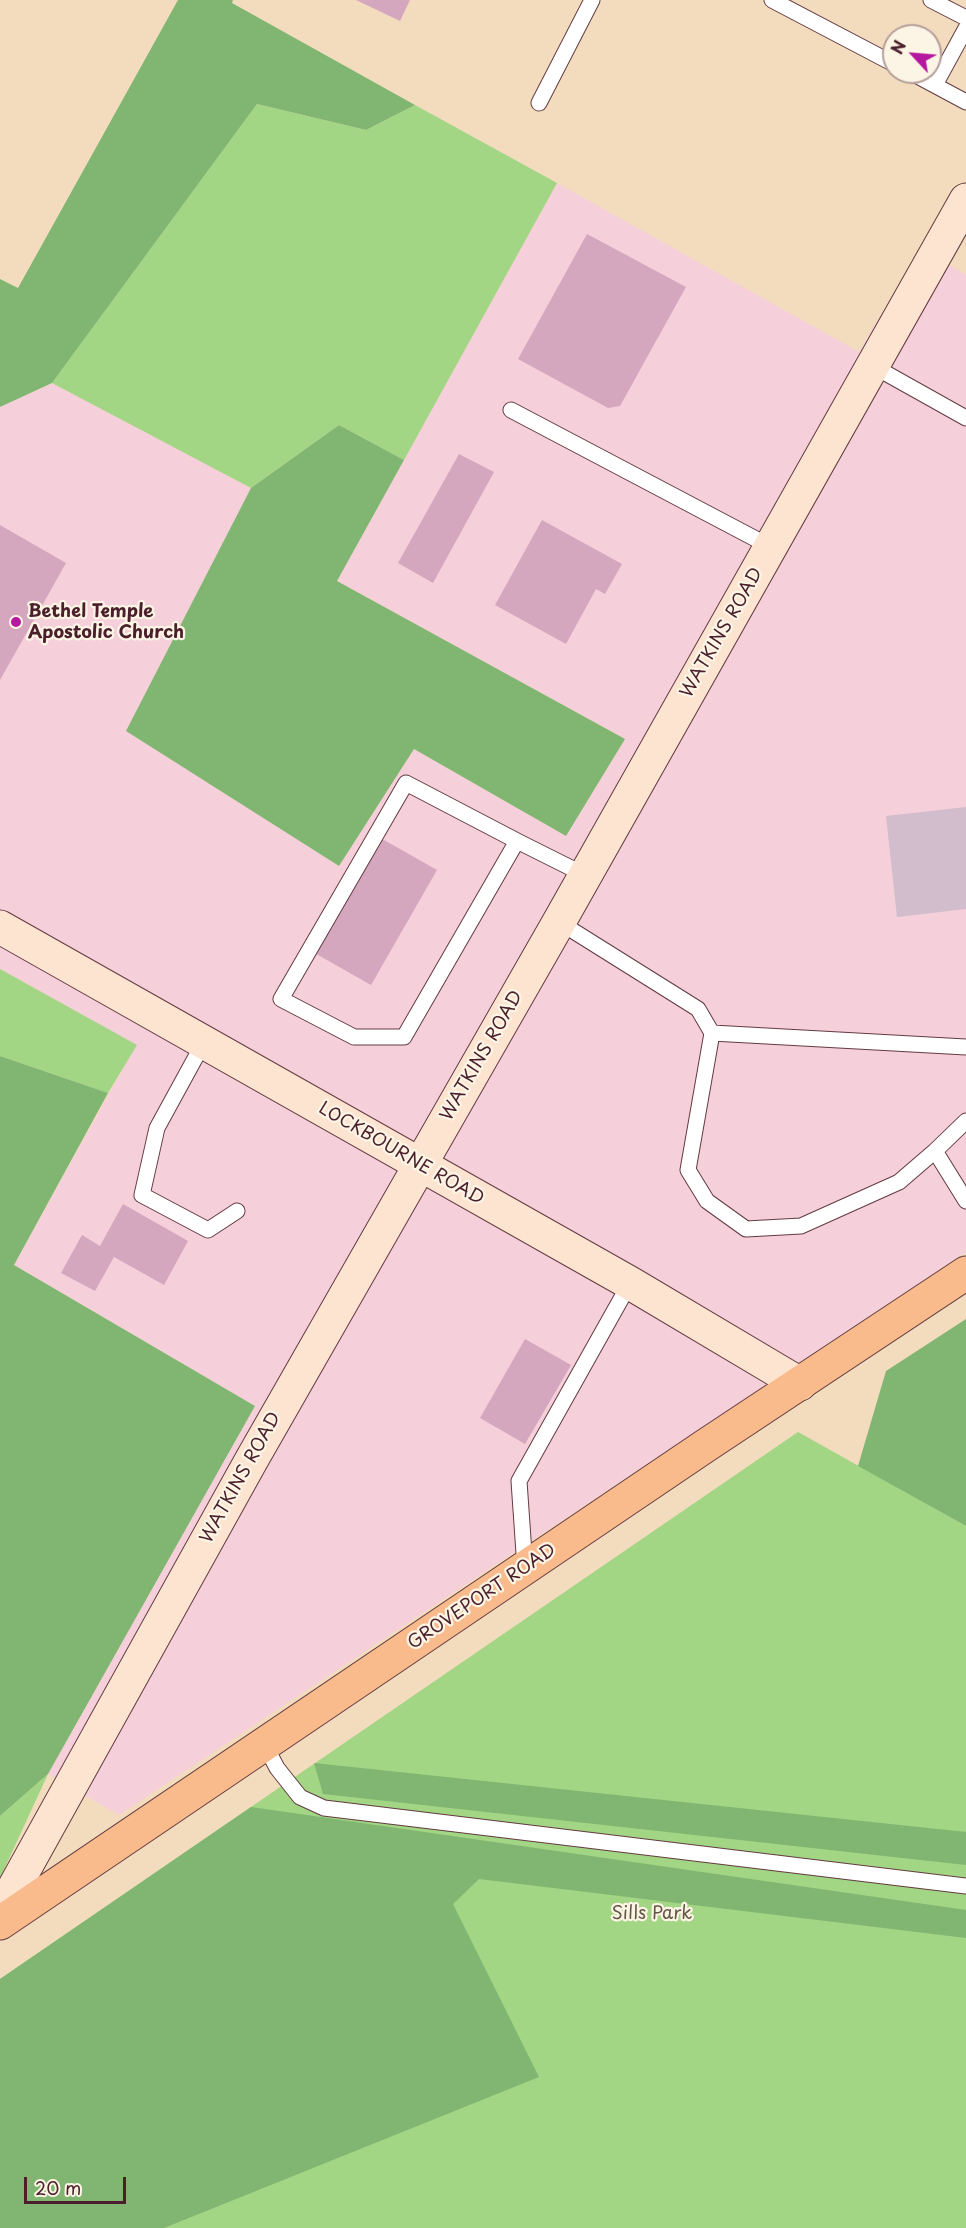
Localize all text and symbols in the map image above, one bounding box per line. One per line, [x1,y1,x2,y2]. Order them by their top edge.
north arrow [882,24,942,84]
text: N [884,36,911,58]
street label: WATKINS ROAD [676,564,768,702]
place label: Bethel Temple Apostolic Church [28,601,184,644]
marker: Bethel Temple Apostolic Church [9,615,23,629]
street label: WATKINS ROAD [436,987,528,1125]
street label: LOCKBOURNE ROAD [315,1098,487,1210]
street label: WATKINS ROAD [196,1409,286,1547]
street label: GROVEPORT ROAD [404,1539,560,1655]
park label: Sills Park [612,1903,692,1925]
scale bar [27,2165,129,2203]
text: 20 m [35,2174,81,2201]

